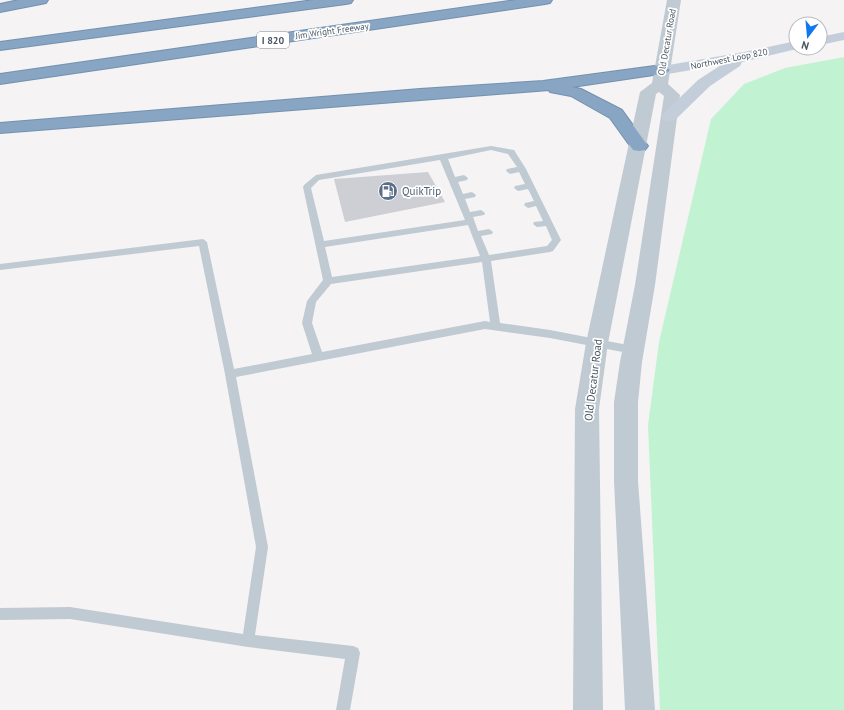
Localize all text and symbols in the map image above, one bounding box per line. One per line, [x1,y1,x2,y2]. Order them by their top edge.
street label: Old Decatur Road [655,8,678,76]
north arrow [788,16,828,56]
street label: Jim Wright Freeway [293,20,370,41]
road number: I 820 [257,32,289,48]
text: N [800,38,811,53]
street label: Northwest Loop 820 [689,46,768,71]
fuel station icon: QuikTrip [377,180,399,202]
place label: QuikTrip [402,184,441,198]
street label: Old Decatur Road [581,338,605,422]

